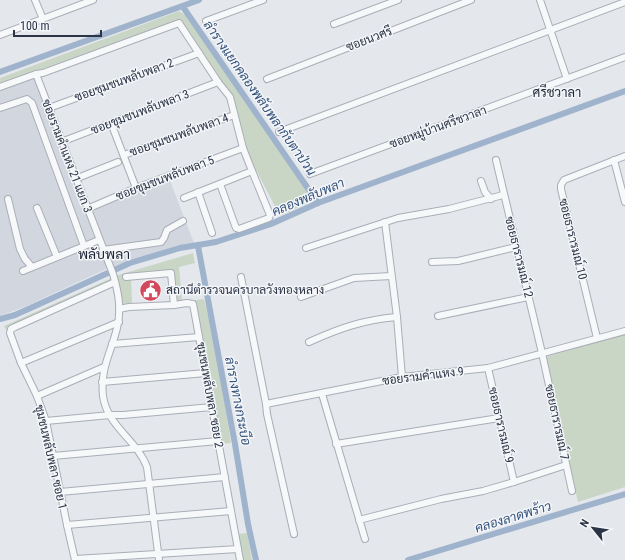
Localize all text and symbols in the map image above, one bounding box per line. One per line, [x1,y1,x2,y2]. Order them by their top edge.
scale bar [14,12,101,38]
water label: ลำรางแยกคลองพลับพลากับตาป่วน [201,18,320,179]
text: 100 m [20,19,50,33]
street label: ซอยนวศรี [344,23,394,54]
street label: ซอยชุมชนพลับพลา 2 [73,56,176,106]
district label: ศรีชวาลา [533,83,581,100]
street label: ซอยชุมชนพลับพลา 3 [89,87,192,139]
street label: ซอยรามคำแหง 21 แยก 3 [39,97,95,215]
street label: ซอยหมู่บ้านศรีชวาลา [387,102,489,152]
street label: ซอยชุมชนพลับพลา 4 [128,111,231,161]
street label: ซอยชุมชนพลับพลา 5 [114,153,217,205]
water label: คลองพลับพลา [269,175,347,219]
street label: ซอยธารารมณ์ 10 [556,197,591,281]
street label: ซอยธารารมณ์ 12 [502,215,537,299]
district label: พลับพลา [78,246,130,262]
public building icon: สถานีตำรวจนครบาลวังทองหลาง [137,277,163,303]
place label: สถานีตำรวจนครบาลวังทองหลาง [166,282,324,297]
street label: ชุมชนพลับพลา ซอย 2 [192,341,226,449]
water label: ลำรางทางกระบือ [222,355,256,447]
street label: ซอยรามคำแหง 9 [381,364,465,388]
street label: ซอยธารารมณ์ 7 [542,383,573,461]
street label: ซอยธารารมณ์ 9 [486,386,517,464]
street label: ชุมชนพลับพลา ซอย 1 [30,403,70,511]
water label: คลองลาดพร้าว [473,497,553,536]
north arrow [573,508,613,548]
text: N [577,517,592,529]

